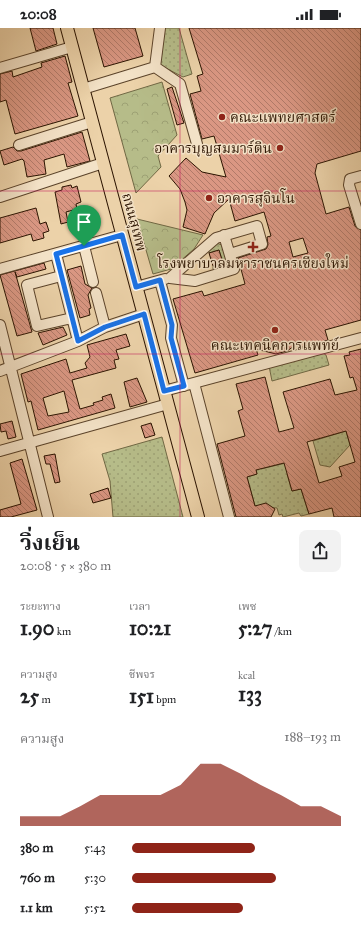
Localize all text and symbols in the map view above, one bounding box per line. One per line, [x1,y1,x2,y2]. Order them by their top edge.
text: 20:08 [20,5,57,23]
place label: คณะแพทยศาสตร์ [230,108,336,126]
marker: คณะแพทยศาสตร์ [217,112,227,122]
place label: อาคารบุญสมมาร์ติน [154,139,272,157]
marker: อาคารบุญสมมาร์ติน [275,143,285,153]
place label: อาคารสุจินโน [217,188,295,207]
street label: ถนนสุเทพ [118,191,150,253]
marker: อาคารสุจินโน [204,193,214,203]
pin [67,205,101,246]
icon: arrive [73,211,95,233]
marker: โรงพยาบาลมหาราชนครเชียงใหม่ [247,241,259,253]
place label: โรงพยาบาลมหาราชนครเชียงใหม่ [156,253,349,272]
marker: คณะเทคนิคการแพทย์ [270,325,280,335]
place label: คณะเทคนิคการแพทย์ [211,336,339,354]
text: วิ่งเย็น [20,529,80,556]
button: share [299,530,341,572]
text: 20:08 · 5 × 380 m [20,558,111,574]
text: ระยะทาง [20,600,61,613]
text: เวลา [129,600,150,613]
text: เพซ [238,600,256,613]
text: 1.90 [20,616,54,640]
text: 10:21 [129,616,171,640]
text: 5:27 [238,616,272,640]
text: km [54,625,71,638]
text: /km [272,625,292,638]
text: ความสูง [20,668,58,681]
text: ชีพจร [129,668,155,681]
text: kcal [238,669,255,682]
text: 133 [238,682,262,706]
text: 25 [20,684,39,708]
text: 151 [129,684,154,708]
text: m [39,693,51,706]
text: bpm [154,693,176,706]
text: 188–193 m [284,729,341,745]
text: ความสูง [20,731,64,747]
text: 380 m [20,840,53,856]
text: 5:43 [84,840,106,856]
text: 760 m [20,870,55,886]
text: 5:30 [84,870,106,886]
text: 1.1 km [20,900,53,916]
text: 5:52 [84,900,106,916]

